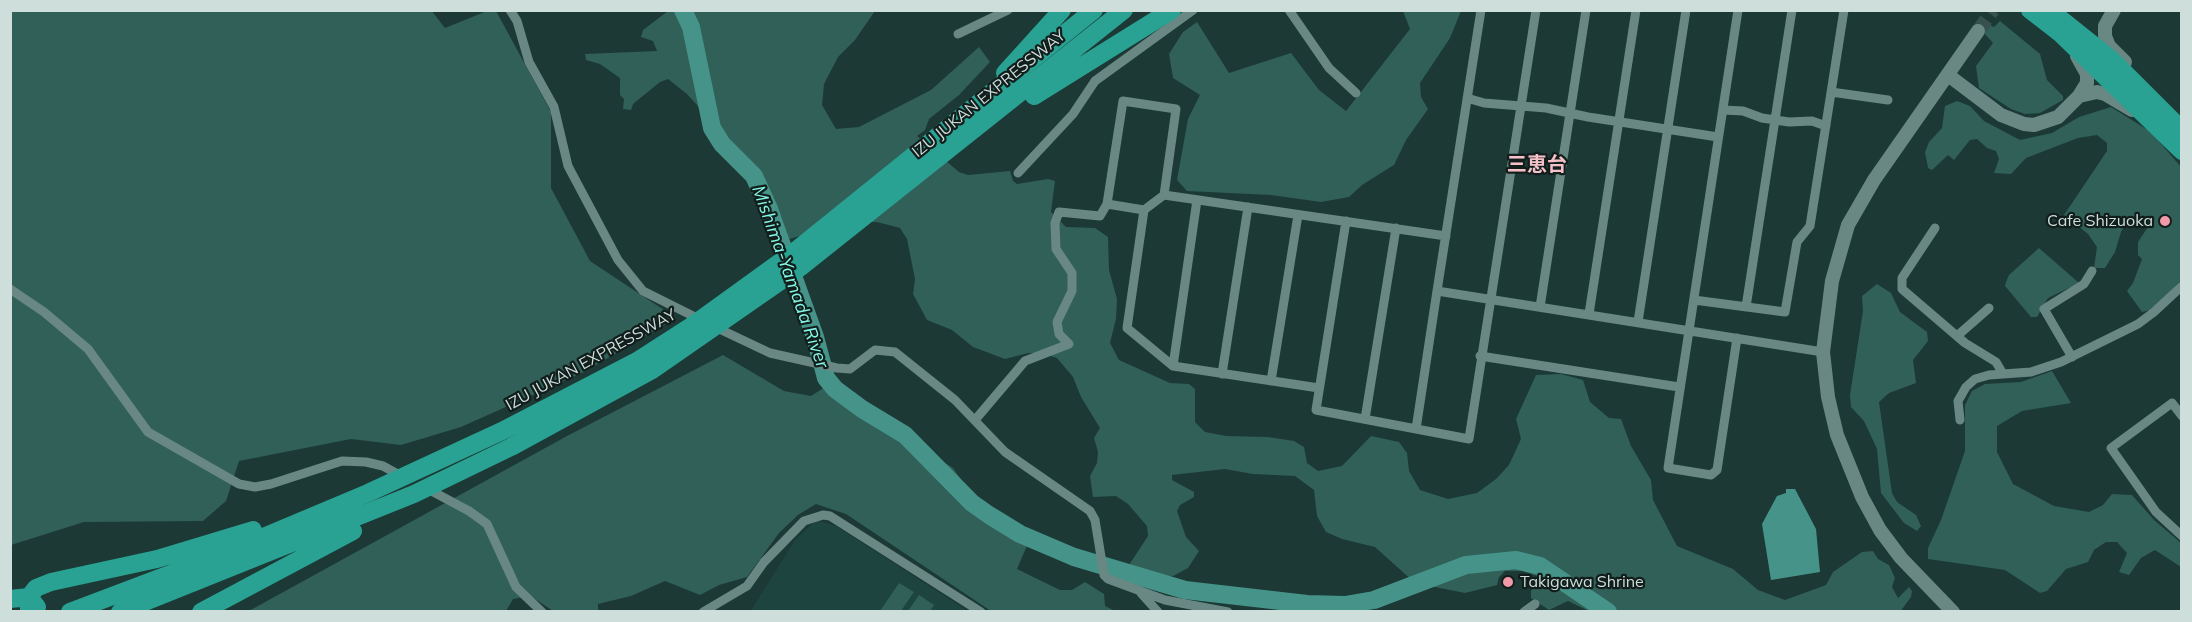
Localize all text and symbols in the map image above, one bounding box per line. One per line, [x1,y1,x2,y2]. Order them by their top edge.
street label: IZU JUKAN EXPRESSWAY [908,26,1070,162]
district label: 三恵台 [1507,153,1567,177]
water label: Mishima-Yamada River [747,183,833,371]
place label: Cafe Shizuoka [2047,211,2153,231]
marker: Cafe Shizuoka [2158,214,2172,228]
street label: IZU JUKAN EXPRESSWAY [503,305,679,415]
place label: Takigawa Shrine [1520,572,1644,592]
marker: Takigawa Shrine [1501,575,1515,589]

